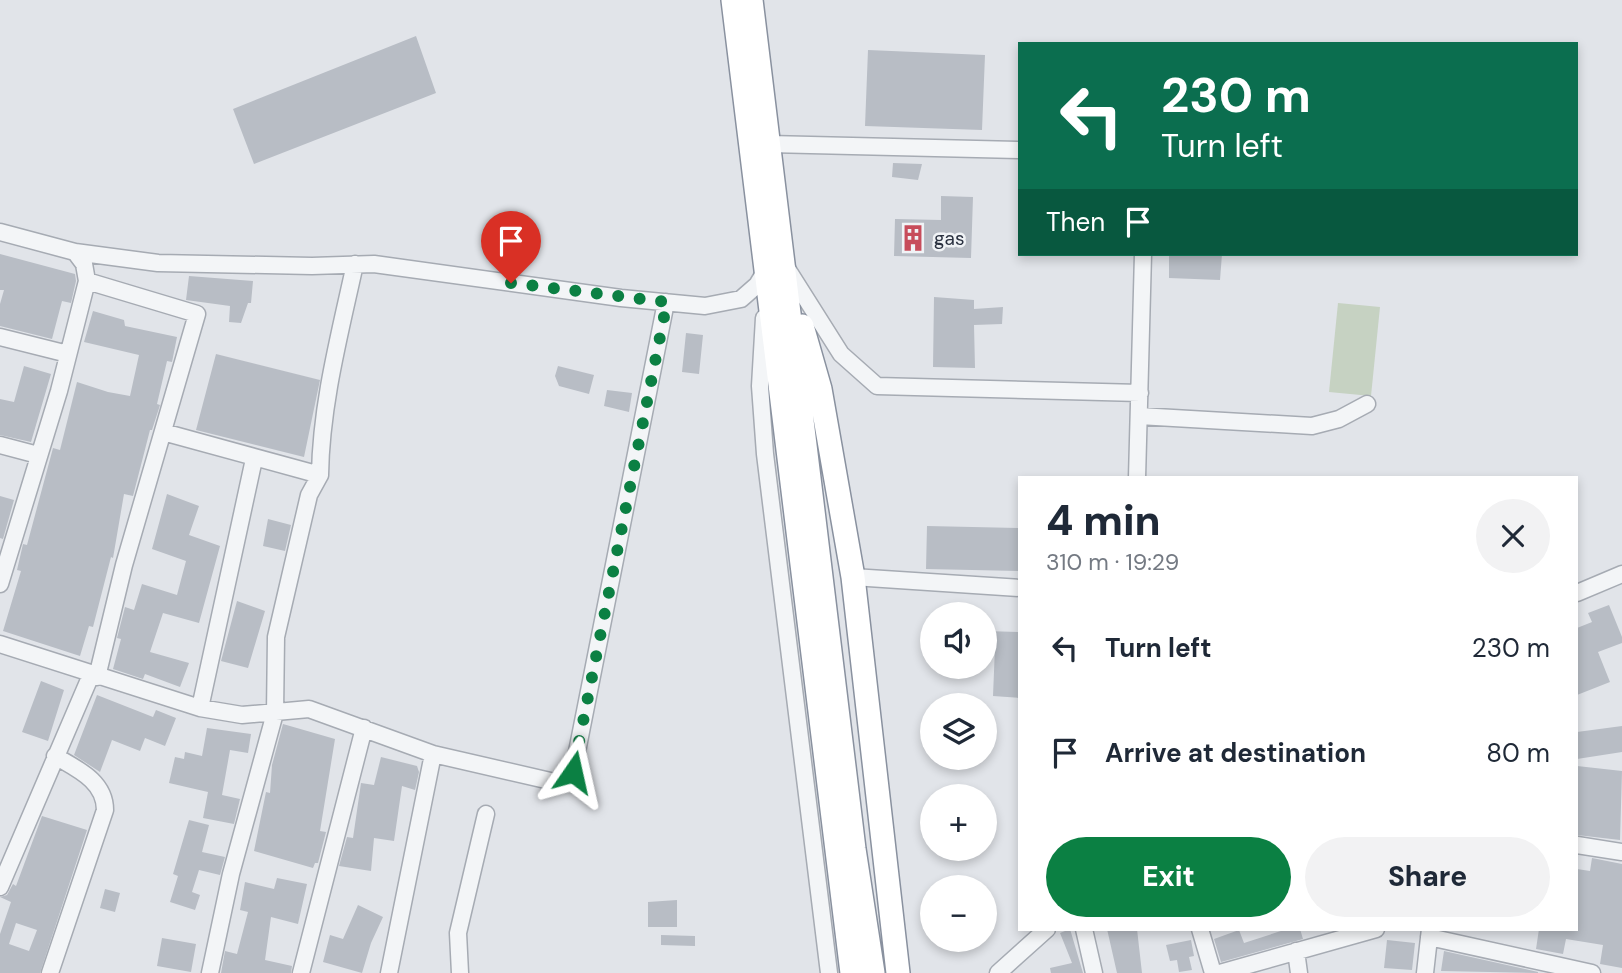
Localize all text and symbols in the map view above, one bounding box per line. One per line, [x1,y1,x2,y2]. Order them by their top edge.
text: 230 m [1161,63,1311,127]
icon: left [1046,70,1137,161]
text: Turn left [1161,125,1283,167]
icon: arrive [1119,203,1157,241]
text: Then [1046,205,1105,239]
pin [481,211,541,283]
icon: arrive [492,222,530,260]
building icon: gas [898,223,928,253]
place label: gas [934,226,964,251]
text: 4 min [1046,493,1161,548]
button: close [1476,499,1550,573]
text: 310 m · 19:29 [1046,547,1179,577]
map controls [920,602,997,952]
button: sound [920,602,997,679]
icon: left [1046,629,1084,667]
text: Turn left [1105,631,1212,665]
text: 230 m [1472,631,1550,665]
button: layers [920,693,997,770]
icon: arrive [1046,734,1084,772]
position arrow [536,735,610,809]
text: Arrive at destination [1105,736,1366,770]
text: 80 m [1486,736,1550,770]
button: + [920,784,997,861]
button: Exit [1046,837,1291,917]
button: Share [1305,837,1550,917]
button: − [920,875,997,952]

